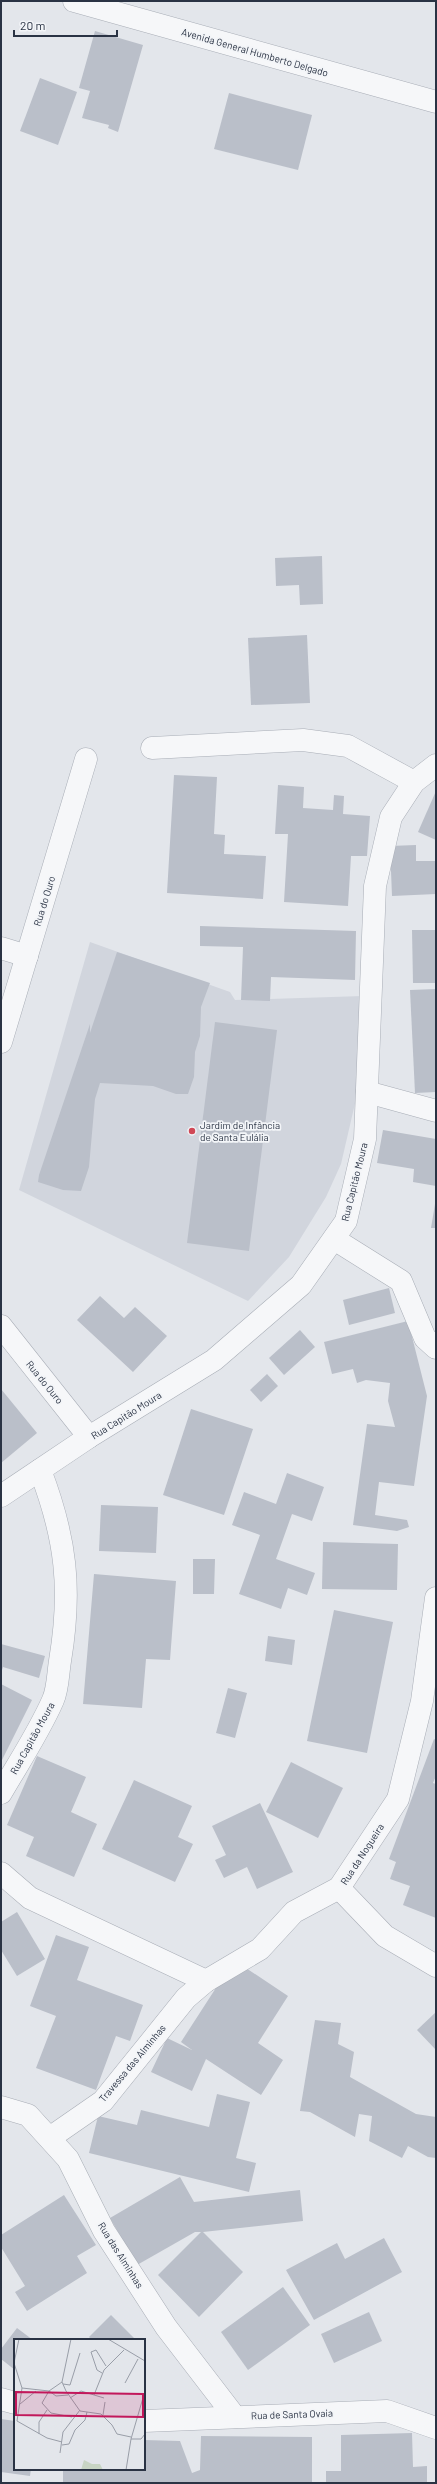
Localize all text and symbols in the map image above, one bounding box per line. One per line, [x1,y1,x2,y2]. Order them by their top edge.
scale bar [14,12,117,38]
text: 20 m [20,18,46,32]
street label: Avenida General Humberto Delgado [180,25,330,79]
street label: Rua do Ouro [31,874,57,928]
place label: Jardim de Infância de Santa Eulália [200,1119,280,1143]
marker: Jardim de Infância de Santa Eulália [187,1126,197,1136]
street label: Rua Capitão Moura [338,1141,370,1223]
street label: Rua do Ouro [24,1358,66,1406]
street label: Rua Capitão Moura [89,1389,163,1441]
street label: Rua Capitão Moura [7,1700,57,1776]
street label: Rua da Nogueira [338,1821,386,1887]
street label: Travessa das Alminhas [96,2022,168,2104]
street label: Rua das Alminhas [96,2220,146,2290]
inset map [14,2339,145,2470]
street label: Rua de Santa Ovaia [251,2407,333,2421]

